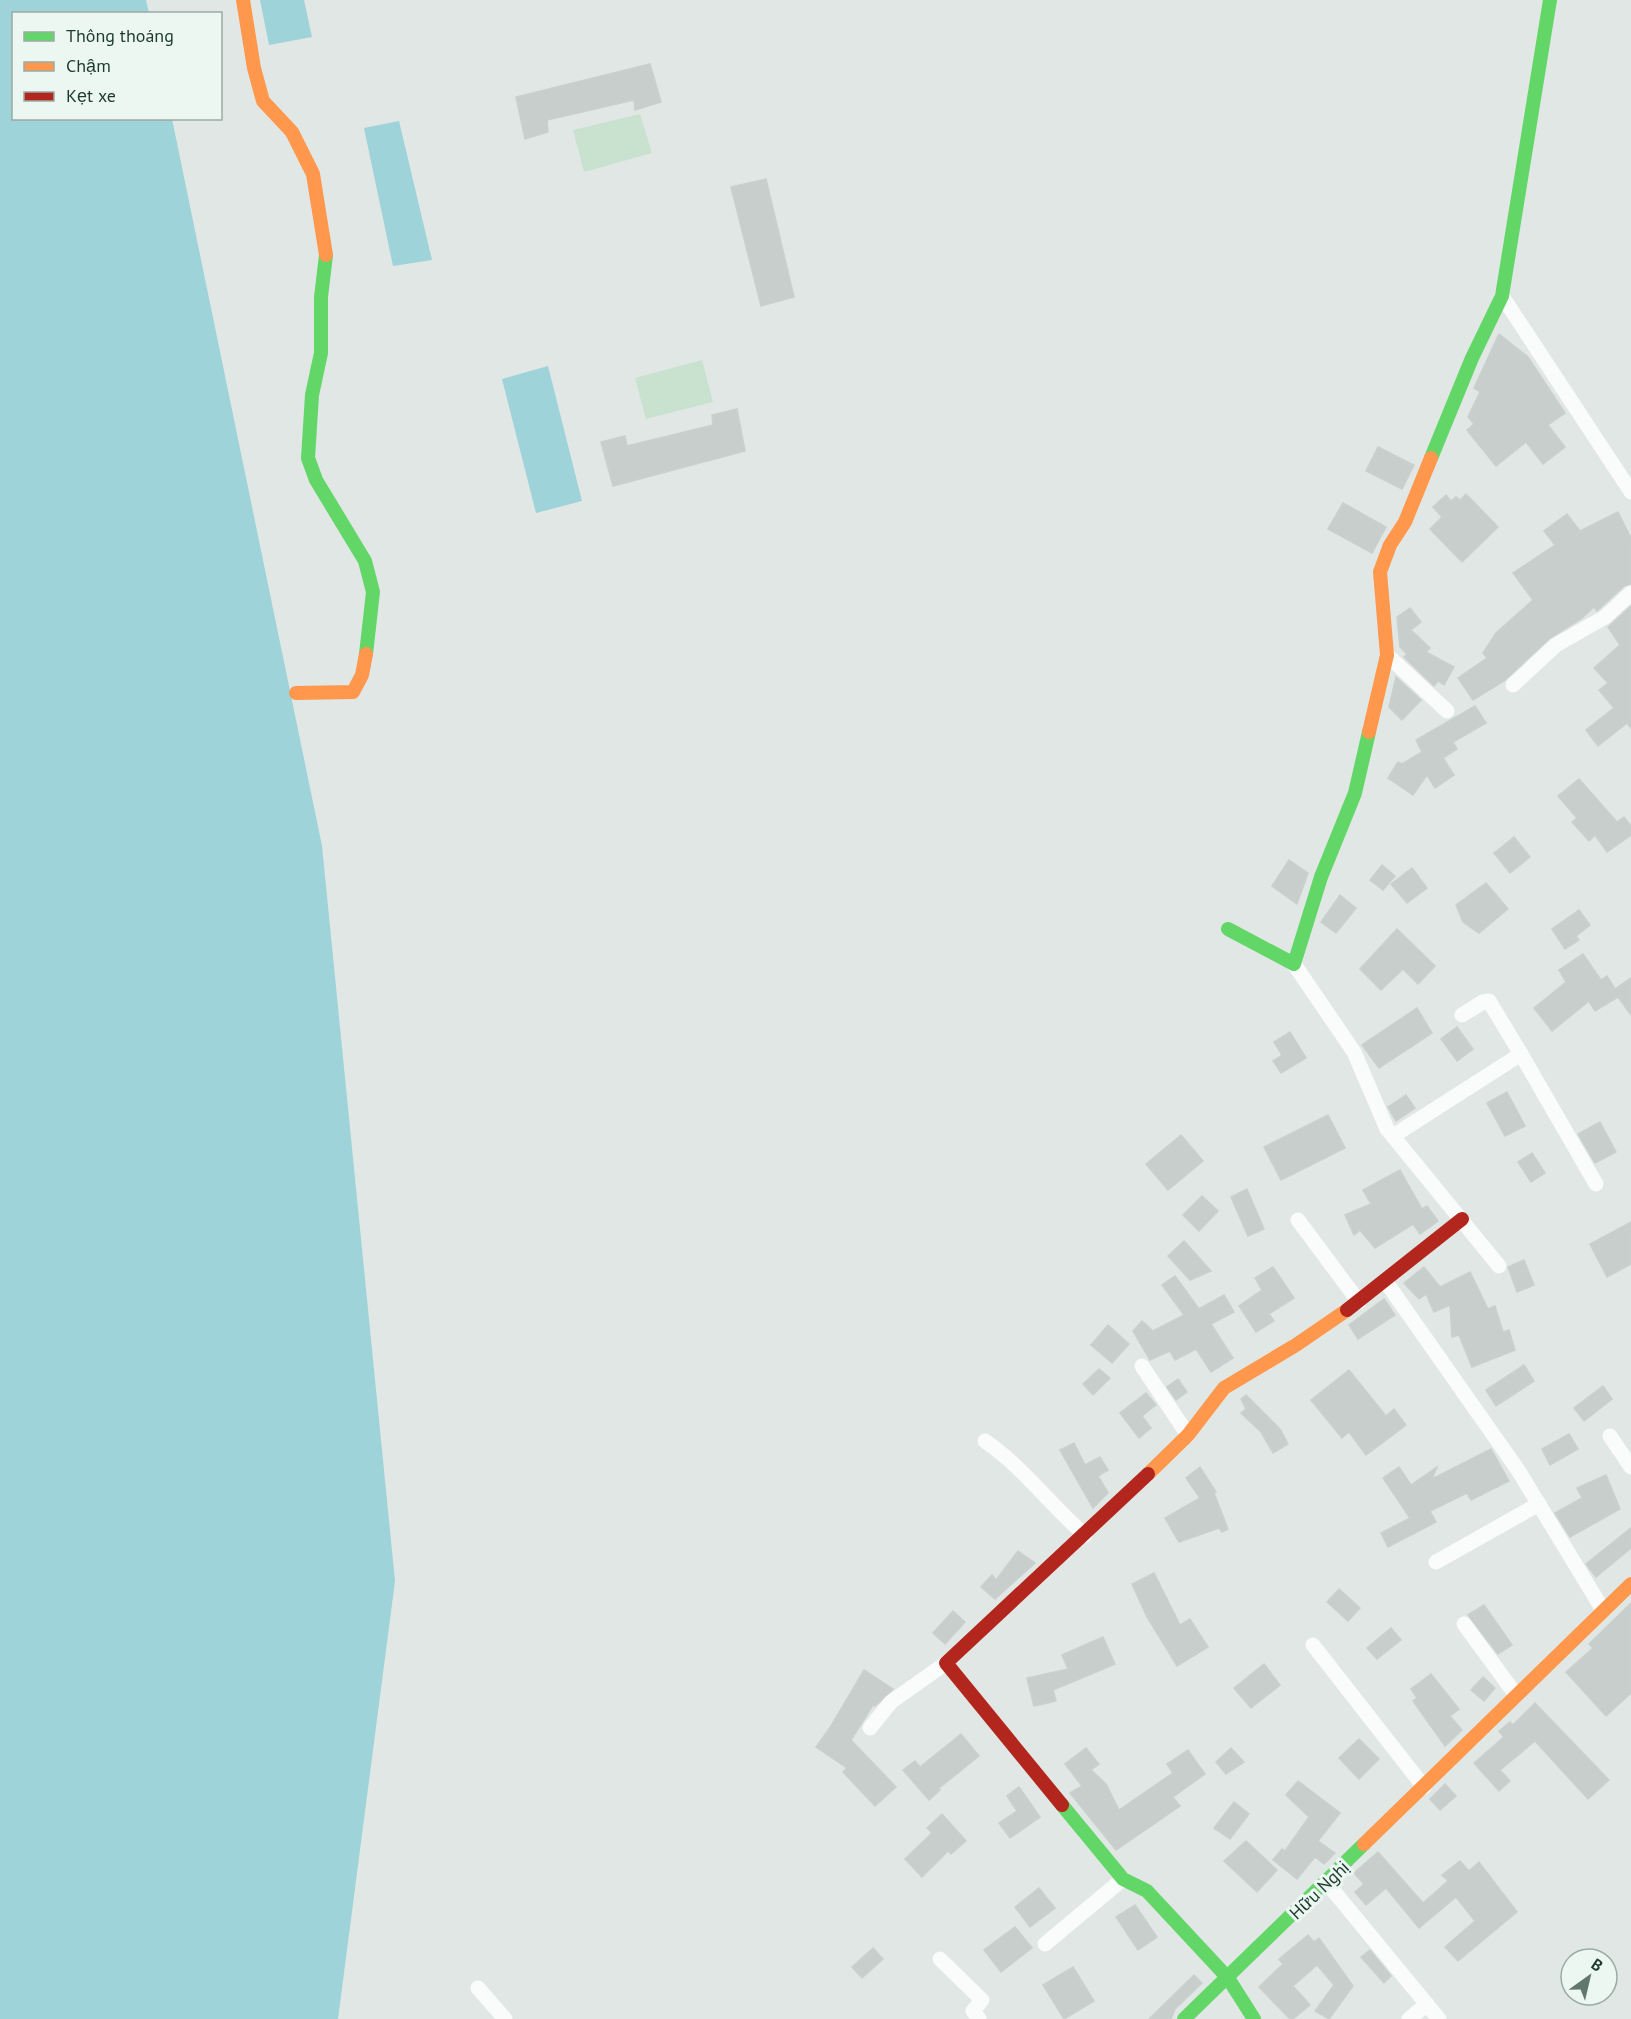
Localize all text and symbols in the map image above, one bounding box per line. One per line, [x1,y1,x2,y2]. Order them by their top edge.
legend [12,12,222,120]
text: Thông thoáng [66,24,174,47]
text: Chậm [66,54,111,77]
text: Kẹt xe [66,84,116,107]
street label: Hữu Nghị [1284,1856,1354,1924]
north arrow [1559,1947,1619,2007]
text: B [1588,1954,1607,1976]

